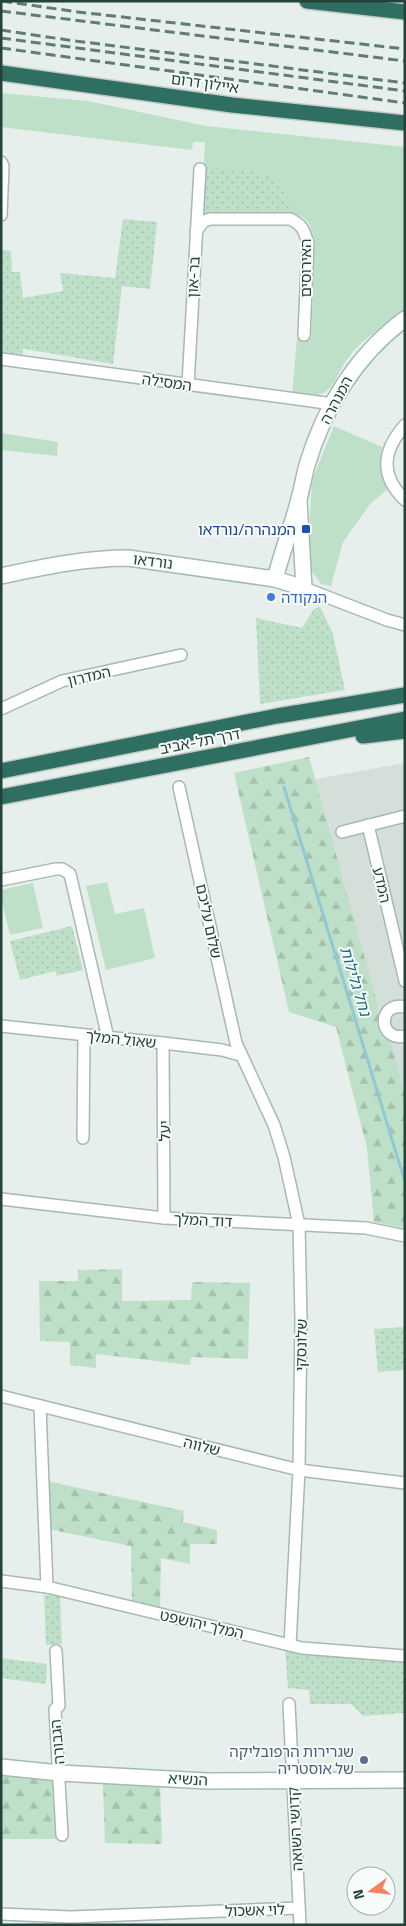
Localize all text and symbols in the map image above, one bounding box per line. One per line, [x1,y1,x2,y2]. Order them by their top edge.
street label: איילון דרום [169,67,241,99]
street label: האירוסים [294,239,317,297]
street label: בר-און [180,255,206,298]
street label: המסילה [140,367,194,397]
street label: המנהרה [314,372,358,428]
place label: המנהרה/נורדאו [198,518,296,541]
marker: המנהרה/נורדאו [300,523,312,535]
street label: נורדאו [132,547,174,575]
place label: הנקודה [281,586,327,609]
marker: הנקודה [265,591,277,603]
street label: המדרון [65,660,113,692]
street label: דרך תל-אביב [158,722,242,760]
street label: המדע [367,865,397,905]
street label: שלום עליכם [190,882,228,960]
water label: נחל גלילות [334,943,378,1020]
street label: שאול המלך [85,1024,157,1054]
street label: יעל [153,1120,176,1142]
street label: דוד המלך [173,1207,233,1233]
street label: שלונסקי [289,1319,313,1371]
street label: שלווה [181,1430,223,1462]
street label: המלך יהושפט [158,1603,246,1645]
street label: הגבורה [44,1718,70,1766]
place label: שגרירות הרפובליקה של אוסטריה [229,1740,354,1780]
marker: שגרירות הרפובליקה של אוסטריה [358,1754,370,1766]
street label: הנשיא [167,1766,209,1792]
street label: קדושי השואה [281,1786,309,1872]
north arrow [346,1866,396,1916]
text: N [347,1887,369,1902]
street label: לוי אשכול [225,1897,286,1923]

